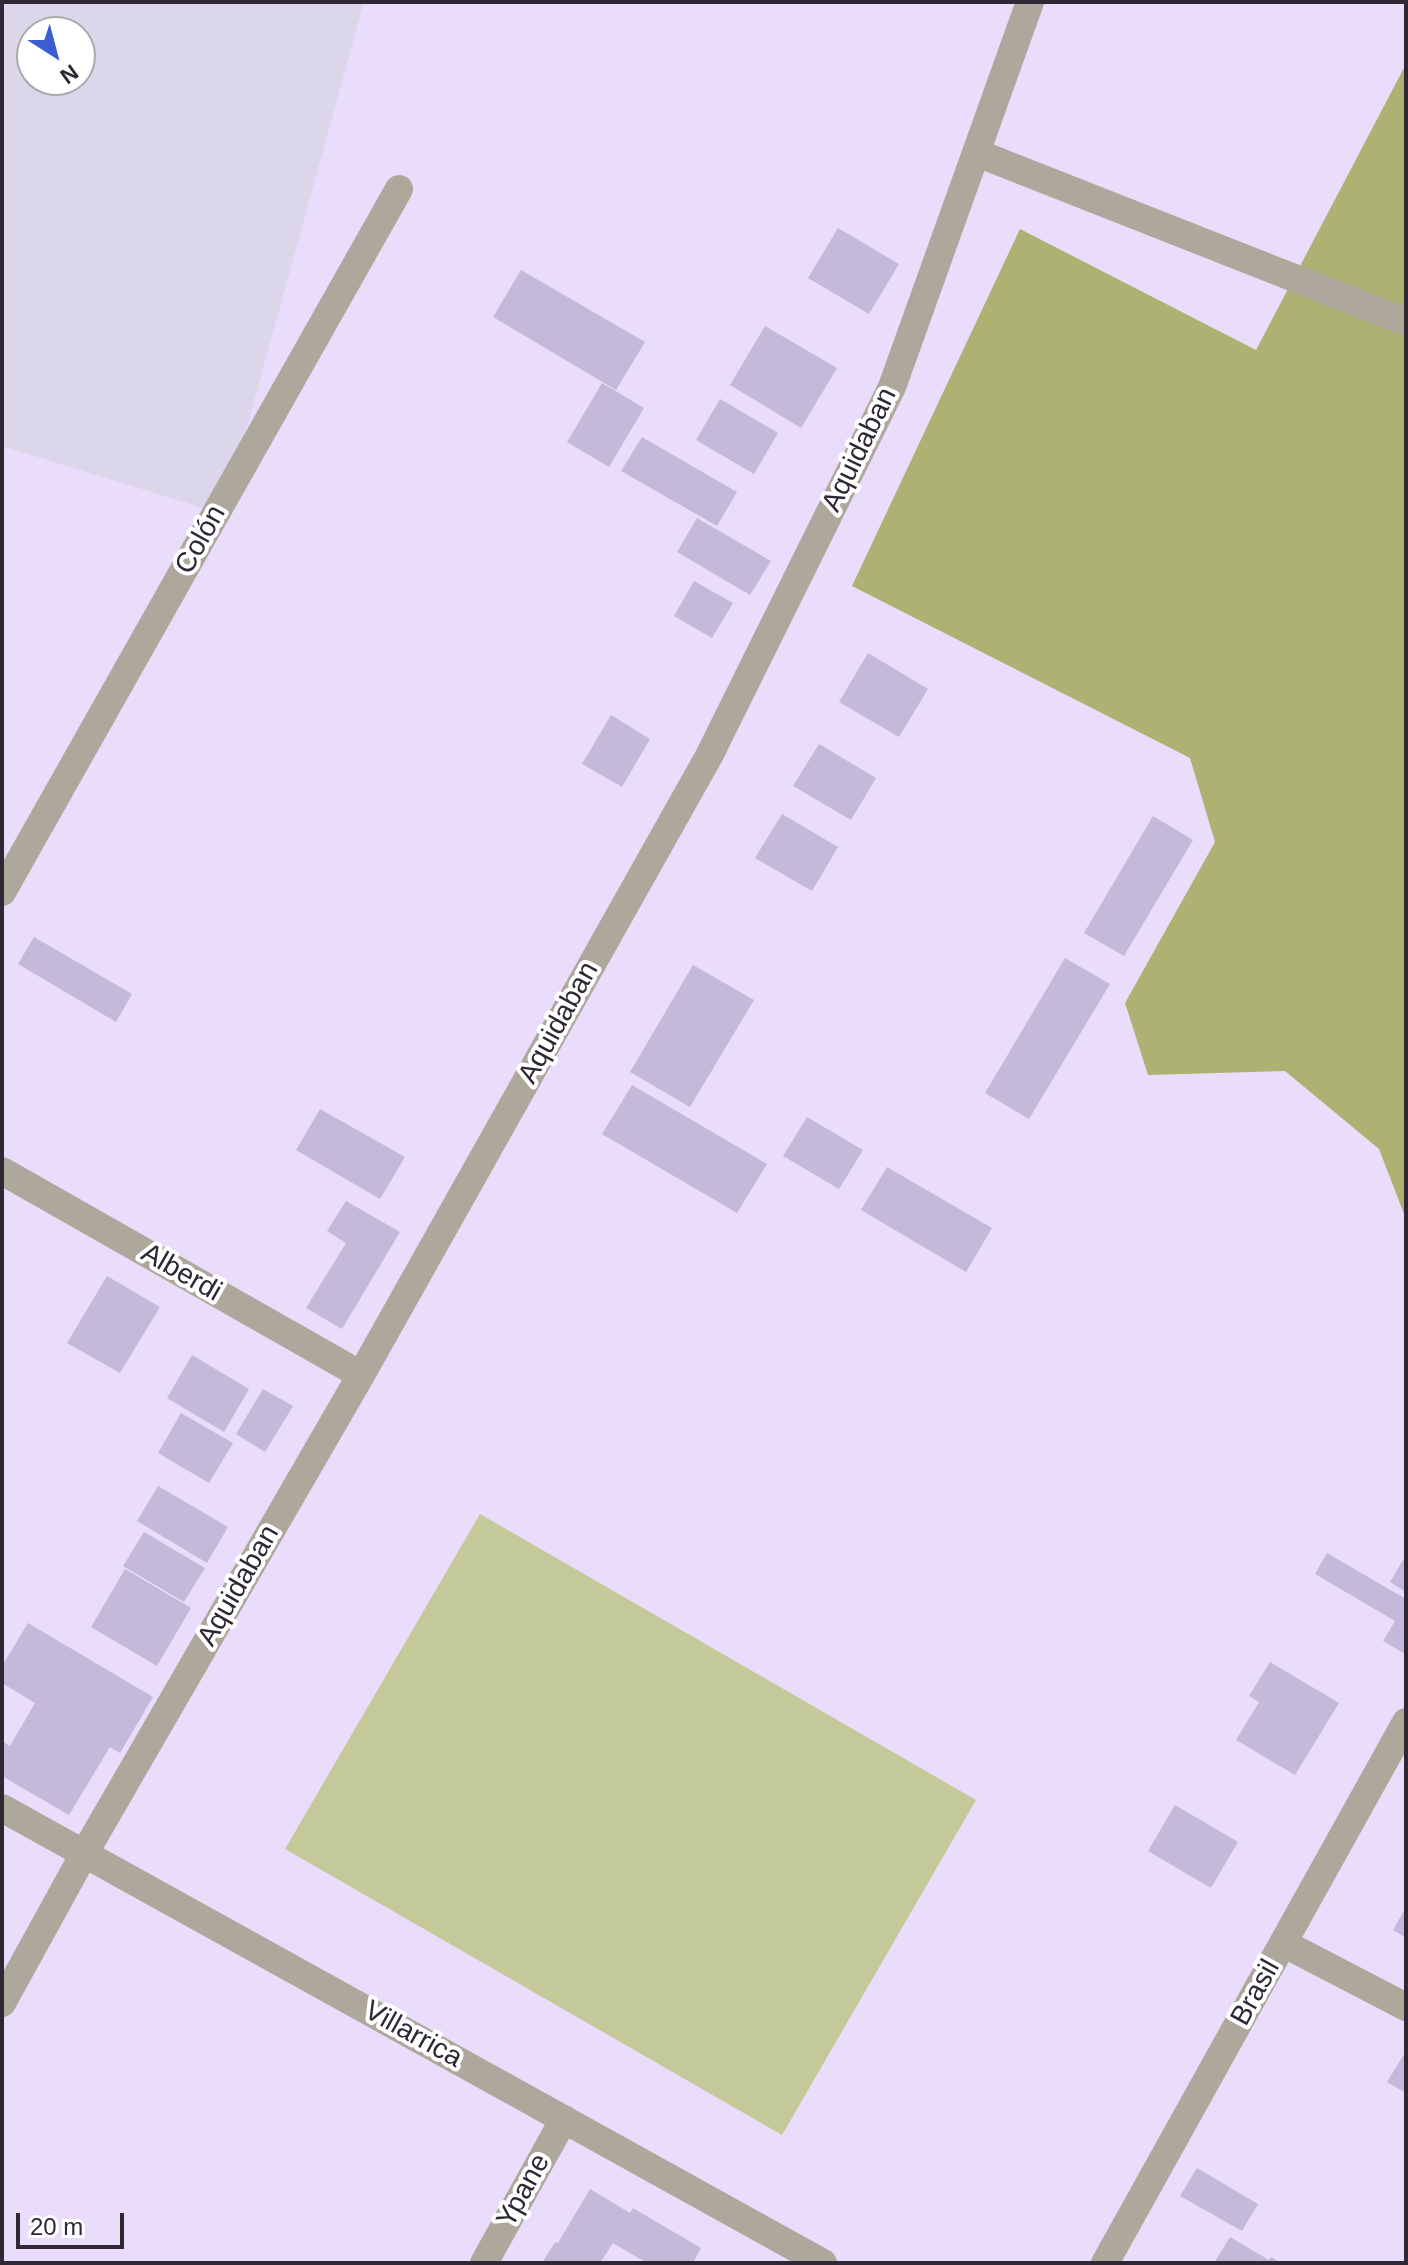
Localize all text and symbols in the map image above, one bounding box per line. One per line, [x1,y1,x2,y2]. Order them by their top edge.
north arrow [16,16,96,96]
text: N [55,59,83,89]
street label: Aquidaban [816,382,904,518]
street label: Colón [169,500,233,580]
street label: Aquidaban [512,956,606,1090]
street label: Alberdi [135,1237,227,1309]
street label: Aquidaban [191,1520,287,1652]
street label: Brasil [1224,1954,1288,2032]
street label: Villarrica [358,1994,468,2076]
street label: Ypane [490,2148,558,2234]
scale bar [20,2197,128,2247]
text: 20 m [30,2213,83,2240]

